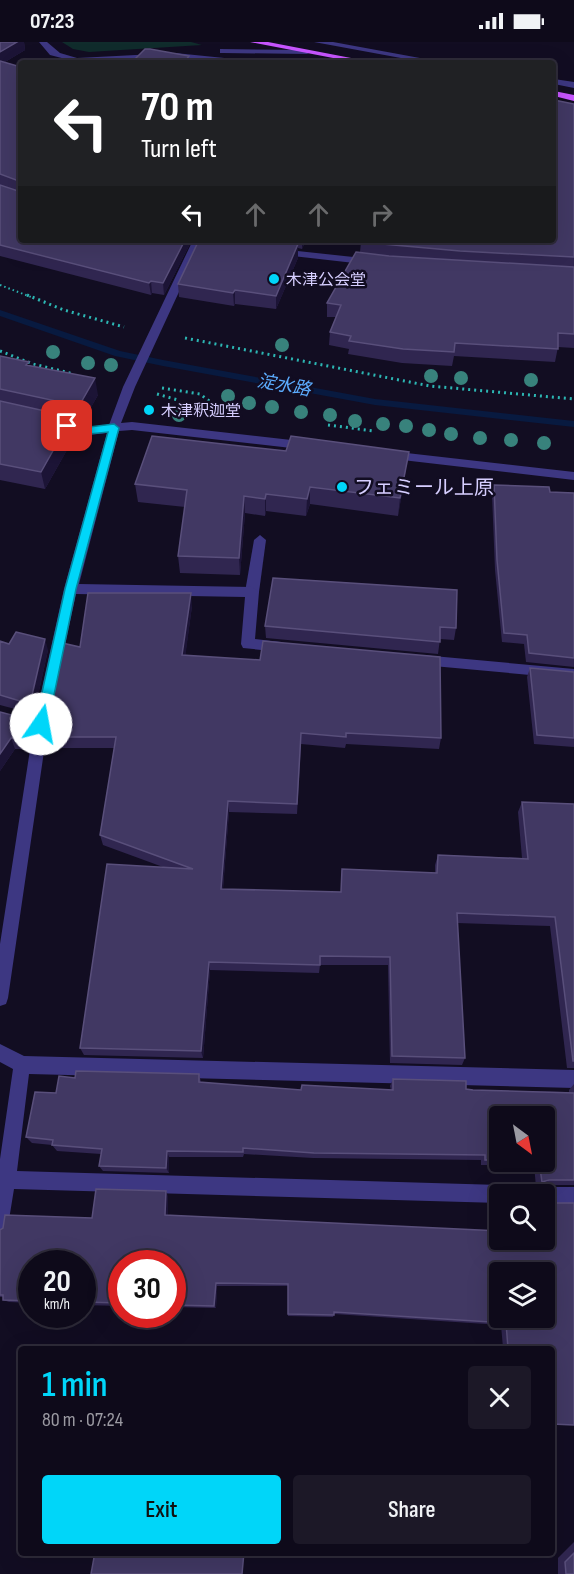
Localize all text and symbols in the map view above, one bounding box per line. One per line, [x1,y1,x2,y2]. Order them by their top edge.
text: 07:23 [30,8,74,35]
text: 70 m [141,82,214,133]
icon: left [42,84,120,162]
text: Turn left [141,133,217,165]
icon: left [176,198,209,231]
icon: ahead [239,198,272,231]
icon: ahead [302,198,335,231]
icon: right [365,198,398,231]
place label: 木津公会堂 [286,271,366,290]
marker: 木津公会堂 [267,272,281,286]
water label: 淀水路 [256,370,314,401]
pin [41,400,92,451]
place label: 木津釈迦堂 [161,402,241,421]
marker: 木津釈迦堂 [142,403,156,417]
icon: arrive [50,409,83,442]
place label: フェミール上原 [354,476,494,500]
marker: フェミール上原 [335,480,349,494]
position arrow [9,692,73,756]
north arrow [489,1106,555,1172]
map controls [489,1106,555,1328]
button: search [489,1184,555,1250]
speed limit sign: 30 [108,1250,186,1328]
button: layers [489,1262,555,1328]
text: 20 [43,1264,71,1300]
text: km/h [44,1295,70,1314]
text: 1 min [42,1364,107,1407]
button: close [468,1366,531,1429]
text: 80 m · 07:24 [42,1408,123,1432]
button: Exit [42,1475,281,1544]
button: Share [293,1475,531,1544]

